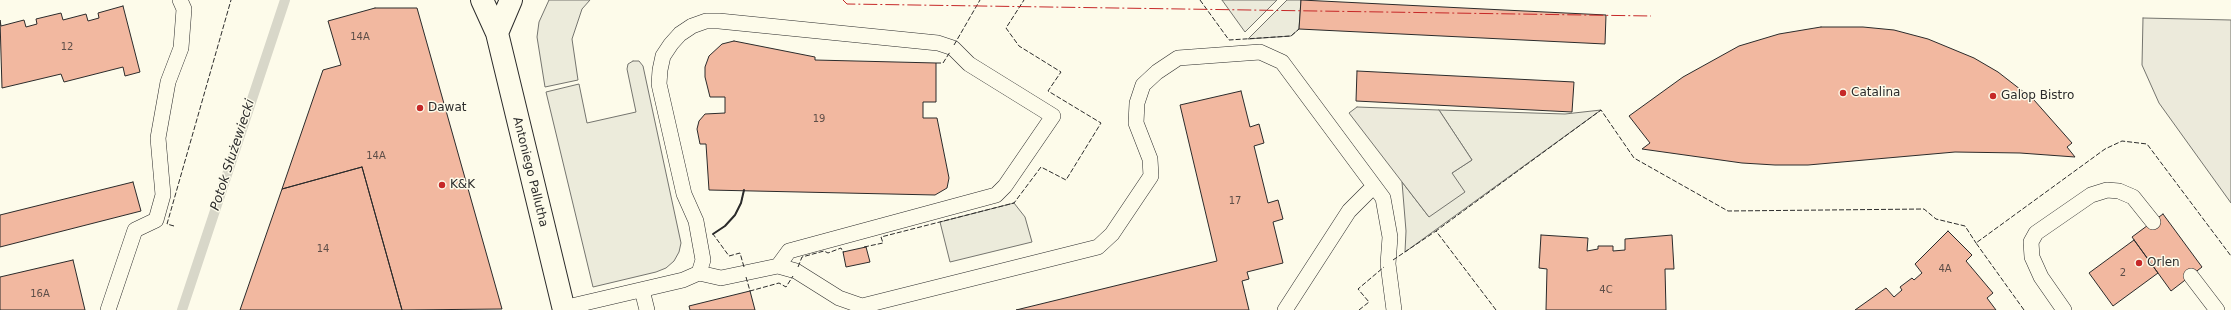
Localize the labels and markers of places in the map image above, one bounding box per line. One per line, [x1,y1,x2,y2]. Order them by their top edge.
place label: Catalina [1851,86,1900,100]
marker: Catalina [1838,88,1848,98]
place label: Galop Bistro [2001,89,2074,103]
marker: Galop Bistro [1988,91,1998,101]
place label: Dawat [428,101,466,115]
marker: Dawat [415,103,425,113]
place label: K&K [450,178,475,192]
marker: K&K [437,180,447,190]
place label: Orlen [2147,256,2180,270]
marker: Orlen [2134,258,2144,268]

